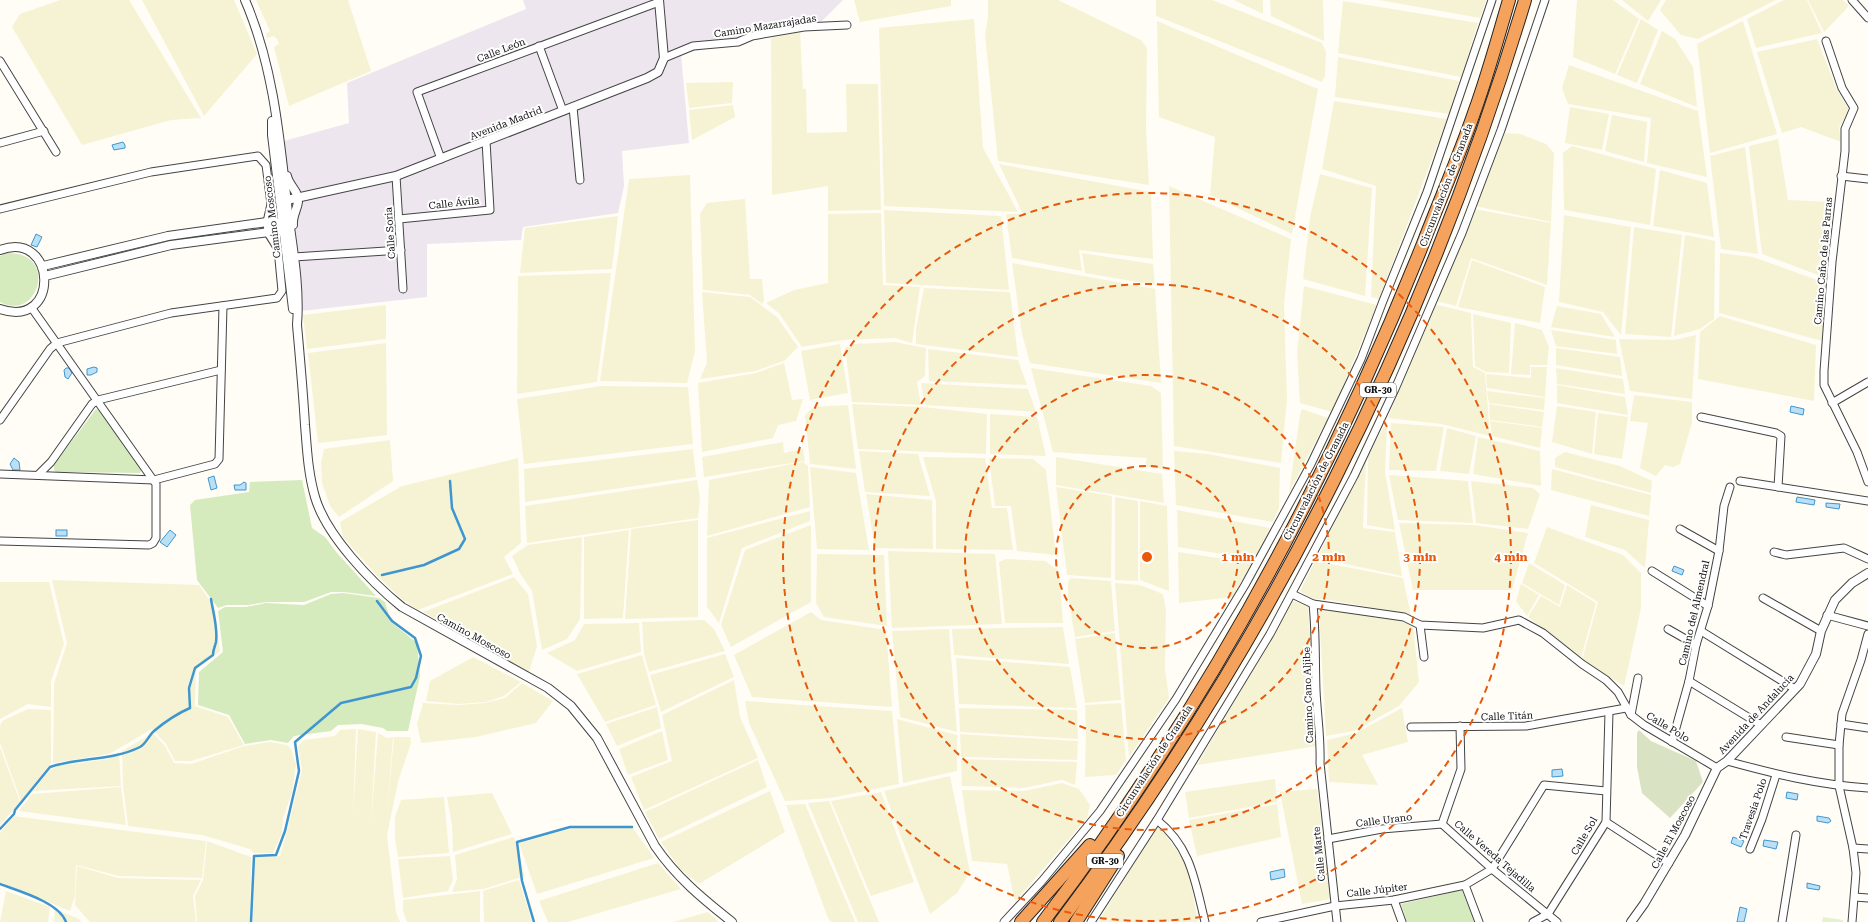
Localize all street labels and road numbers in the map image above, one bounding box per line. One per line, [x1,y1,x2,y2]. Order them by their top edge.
street label: Camino Mazarrajadas [713,12,817,40]
street label: Calle León [475,36,527,64]
street label: Avenida Madrid [468,104,544,142]
street label: Circunvalación de Granada [1417,121,1475,248]
street label: Camino Moscoso [261,175,283,259]
street label: Calle Ávila [428,195,480,211]
street label: Camino Caño de las Parras [1812,197,1834,325]
street label: Calle Soria [383,206,397,259]
road number: GR-30 [1360,383,1396,397]
street label: Circunvalación de Granada [1281,420,1351,542]
street label: Camino del Almendral [1677,559,1711,667]
street label: Camino Moscoso [435,611,513,661]
street label: Camino Cano Aljibe [1301,646,1315,743]
street label: Avenida de Andalucía [1716,671,1796,756]
street label: Circunvalación de Granada [1114,702,1195,819]
street label: Calle Titán [1481,710,1534,722]
street label: Calle Polo [1644,710,1692,744]
street label: Travesía Polo [1737,777,1769,841]
street label: Calle El Moscoso [1649,793,1697,871]
street label: Calle Urano [1355,811,1413,829]
street label: Calle Sol [1569,815,1599,857]
street label: Calle Vereda Tejadilla [1452,818,1538,895]
street label: Calle Marte [1311,826,1327,882]
road number: GR-30 [1087,854,1123,868]
street label: Calle Júpiter [1346,881,1408,899]

